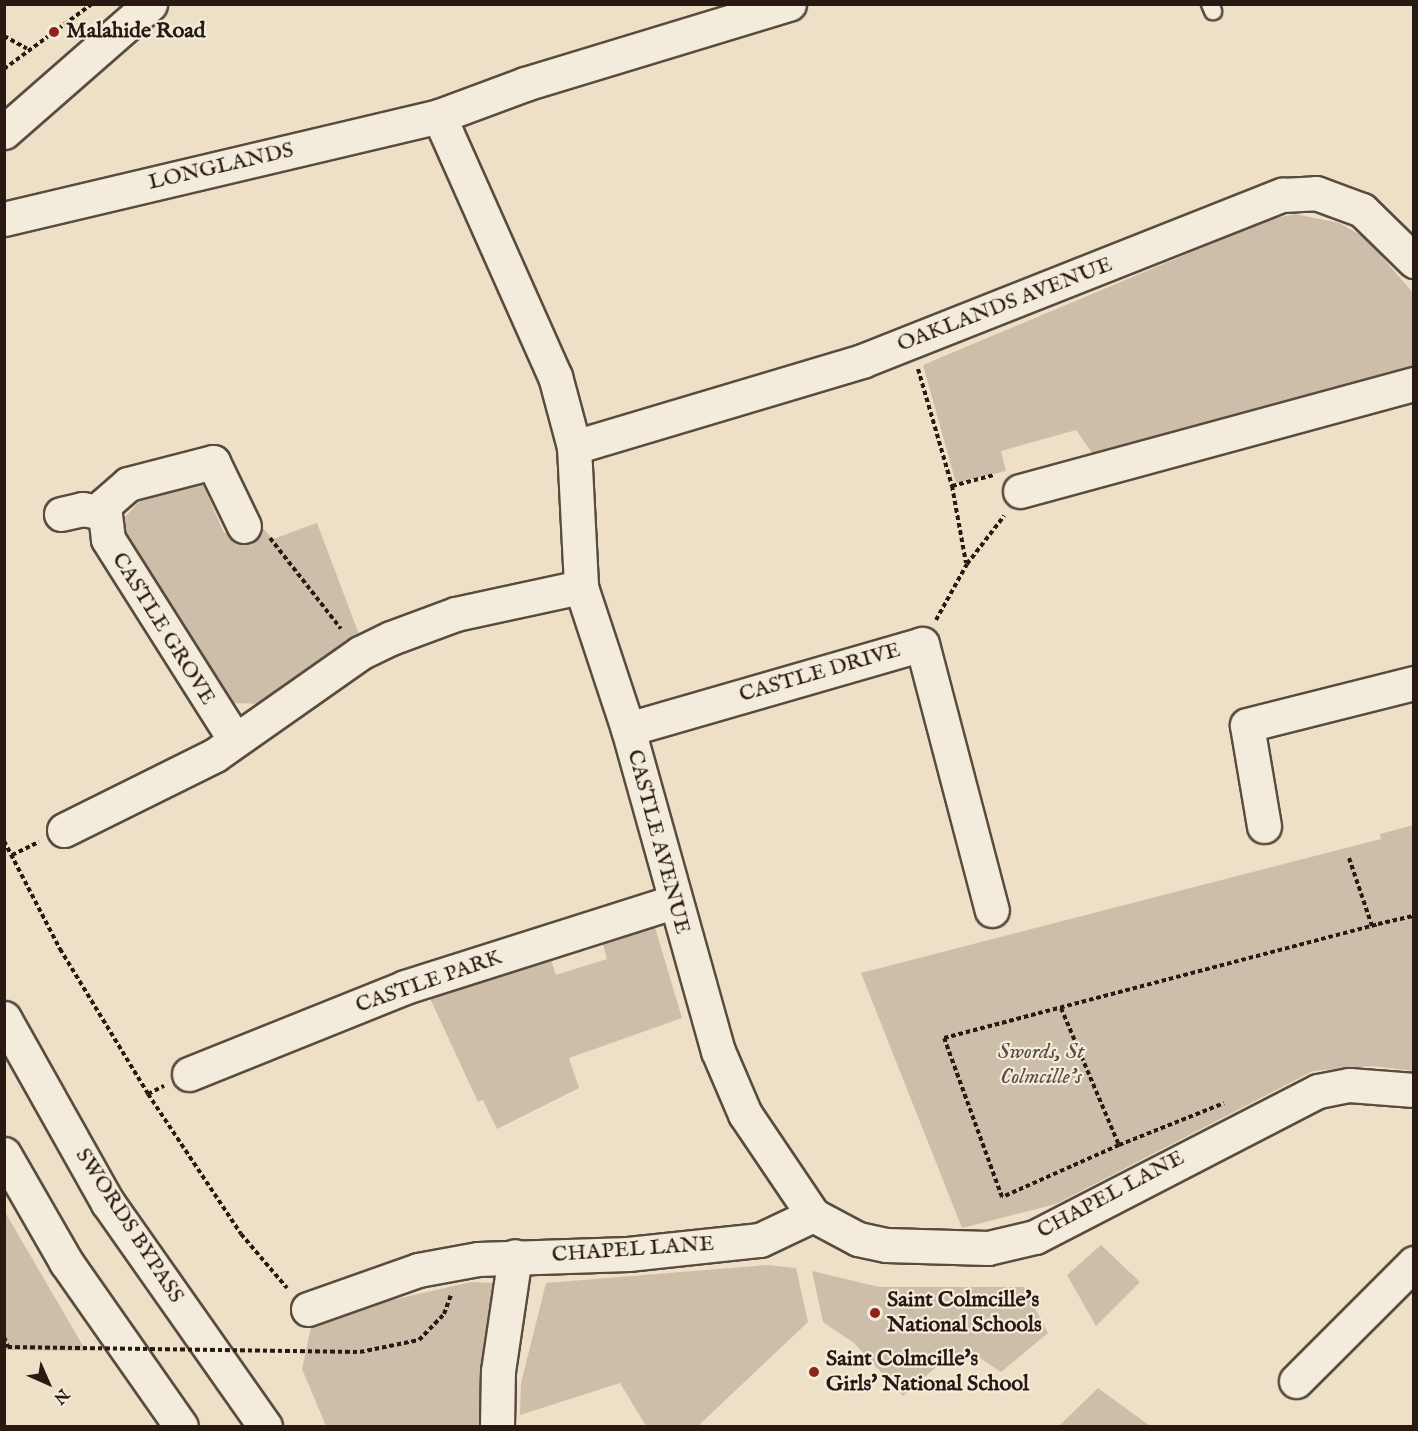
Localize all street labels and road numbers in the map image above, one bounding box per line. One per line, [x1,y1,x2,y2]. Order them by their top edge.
street label: LONGLANDS [146,137,296,197]
street label: OAKLANDS AVENUE [894,252,1116,358]
street label: CASTLE GROVE [106,548,220,710]
street label: CASTLE DRIVE [736,637,904,709]
street label: CASTLE AVENUE [621,747,695,937]
street label: CASTLE PARK [352,945,506,1019]
street label: SWORDS BYPASS [69,1144,189,1308]
street label: CHAPEL LANE [1033,1145,1189,1245]
street label: CHAPEL LANE [551,1231,715,1269]

